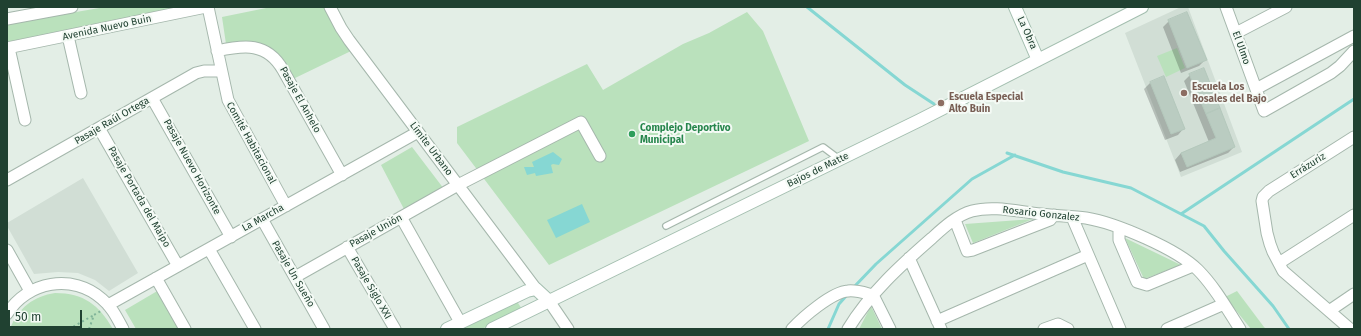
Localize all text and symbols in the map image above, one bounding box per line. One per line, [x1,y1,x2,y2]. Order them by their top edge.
street label: Avenida Nuevo Buin [61,13,153,43]
street label: La Obra [1014,15,1040,51]
street label: El Ulmo [1229,30,1253,66]
street label: Pasaje El Anhelo [277,65,323,135]
place label: Escuela Los Rosales del Bajo [1192,81,1267,104]
marker: Escuela Los Rosales del Bajo [1179,88,1189,98]
place label: Escuela Especial Alto Buin [949,91,1023,114]
street label: Pasaje Raúl Ortega [72,95,152,147]
marker: Escuela Especial Alto Buin [936,98,946,108]
street label: Comité Habitacional [224,100,278,186]
street label: Pasaje Nuevo Horizonte [161,117,223,217]
street label: Límite Urbano [407,120,455,178]
place label: Complejo Deportivo Municipal [640,122,731,146]
marker: Complejo Deportivo Municipal [627,129,637,139]
street label: Pasaje Portada del Maipo [105,144,173,250]
street label: Bajos de Matte [785,150,851,190]
street label: Errázuriz [1288,151,1328,181]
street label: La Marcha [240,202,286,234]
street label: Rosario Gonzalez [1002,204,1080,224]
street label: Pasaje Unión [348,212,404,250]
street label: Pasaje Un Sueño [269,239,317,309]
street label: Pasaje Siglo XXI [348,255,394,321]
scale bar [10,302,84,328]
text: 50 m [15,310,41,324]

